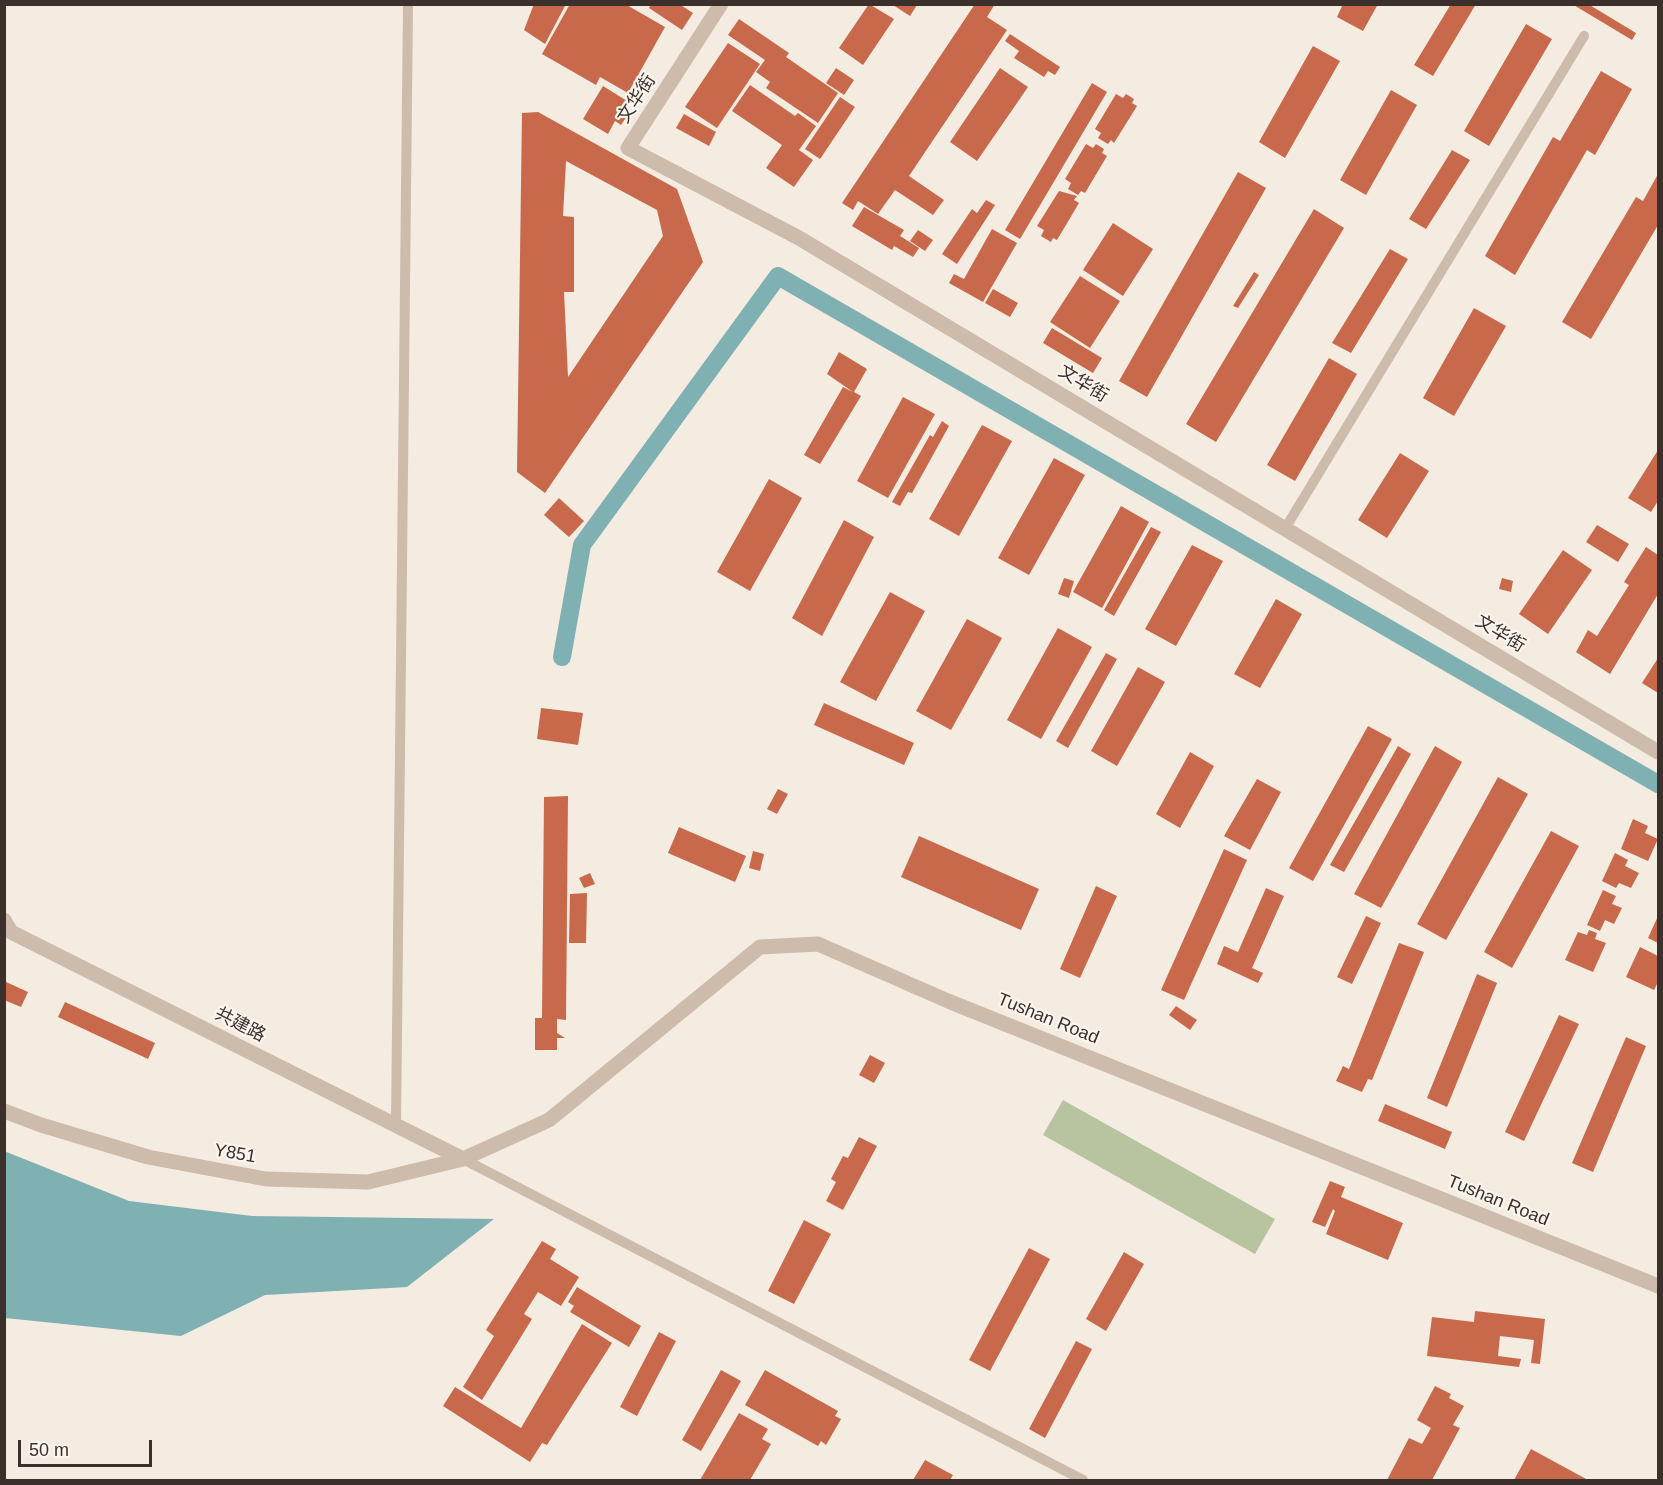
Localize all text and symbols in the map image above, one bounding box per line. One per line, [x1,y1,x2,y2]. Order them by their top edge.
street label: 文华街 [613,70,661,128]
street label: 文华街 [1054,361,1112,407]
street label: 文华街 [1471,611,1529,657]
street label: Tushan Road [994,989,1102,1049]
street label: 共建路 [211,1003,269,1047]
street label: Y851 [212,1140,258,1168]
street label: Tushan Road [1444,1171,1552,1231]
scale bar [21,1428,154,1466]
text: 50 m [29,1440,69,1460]

